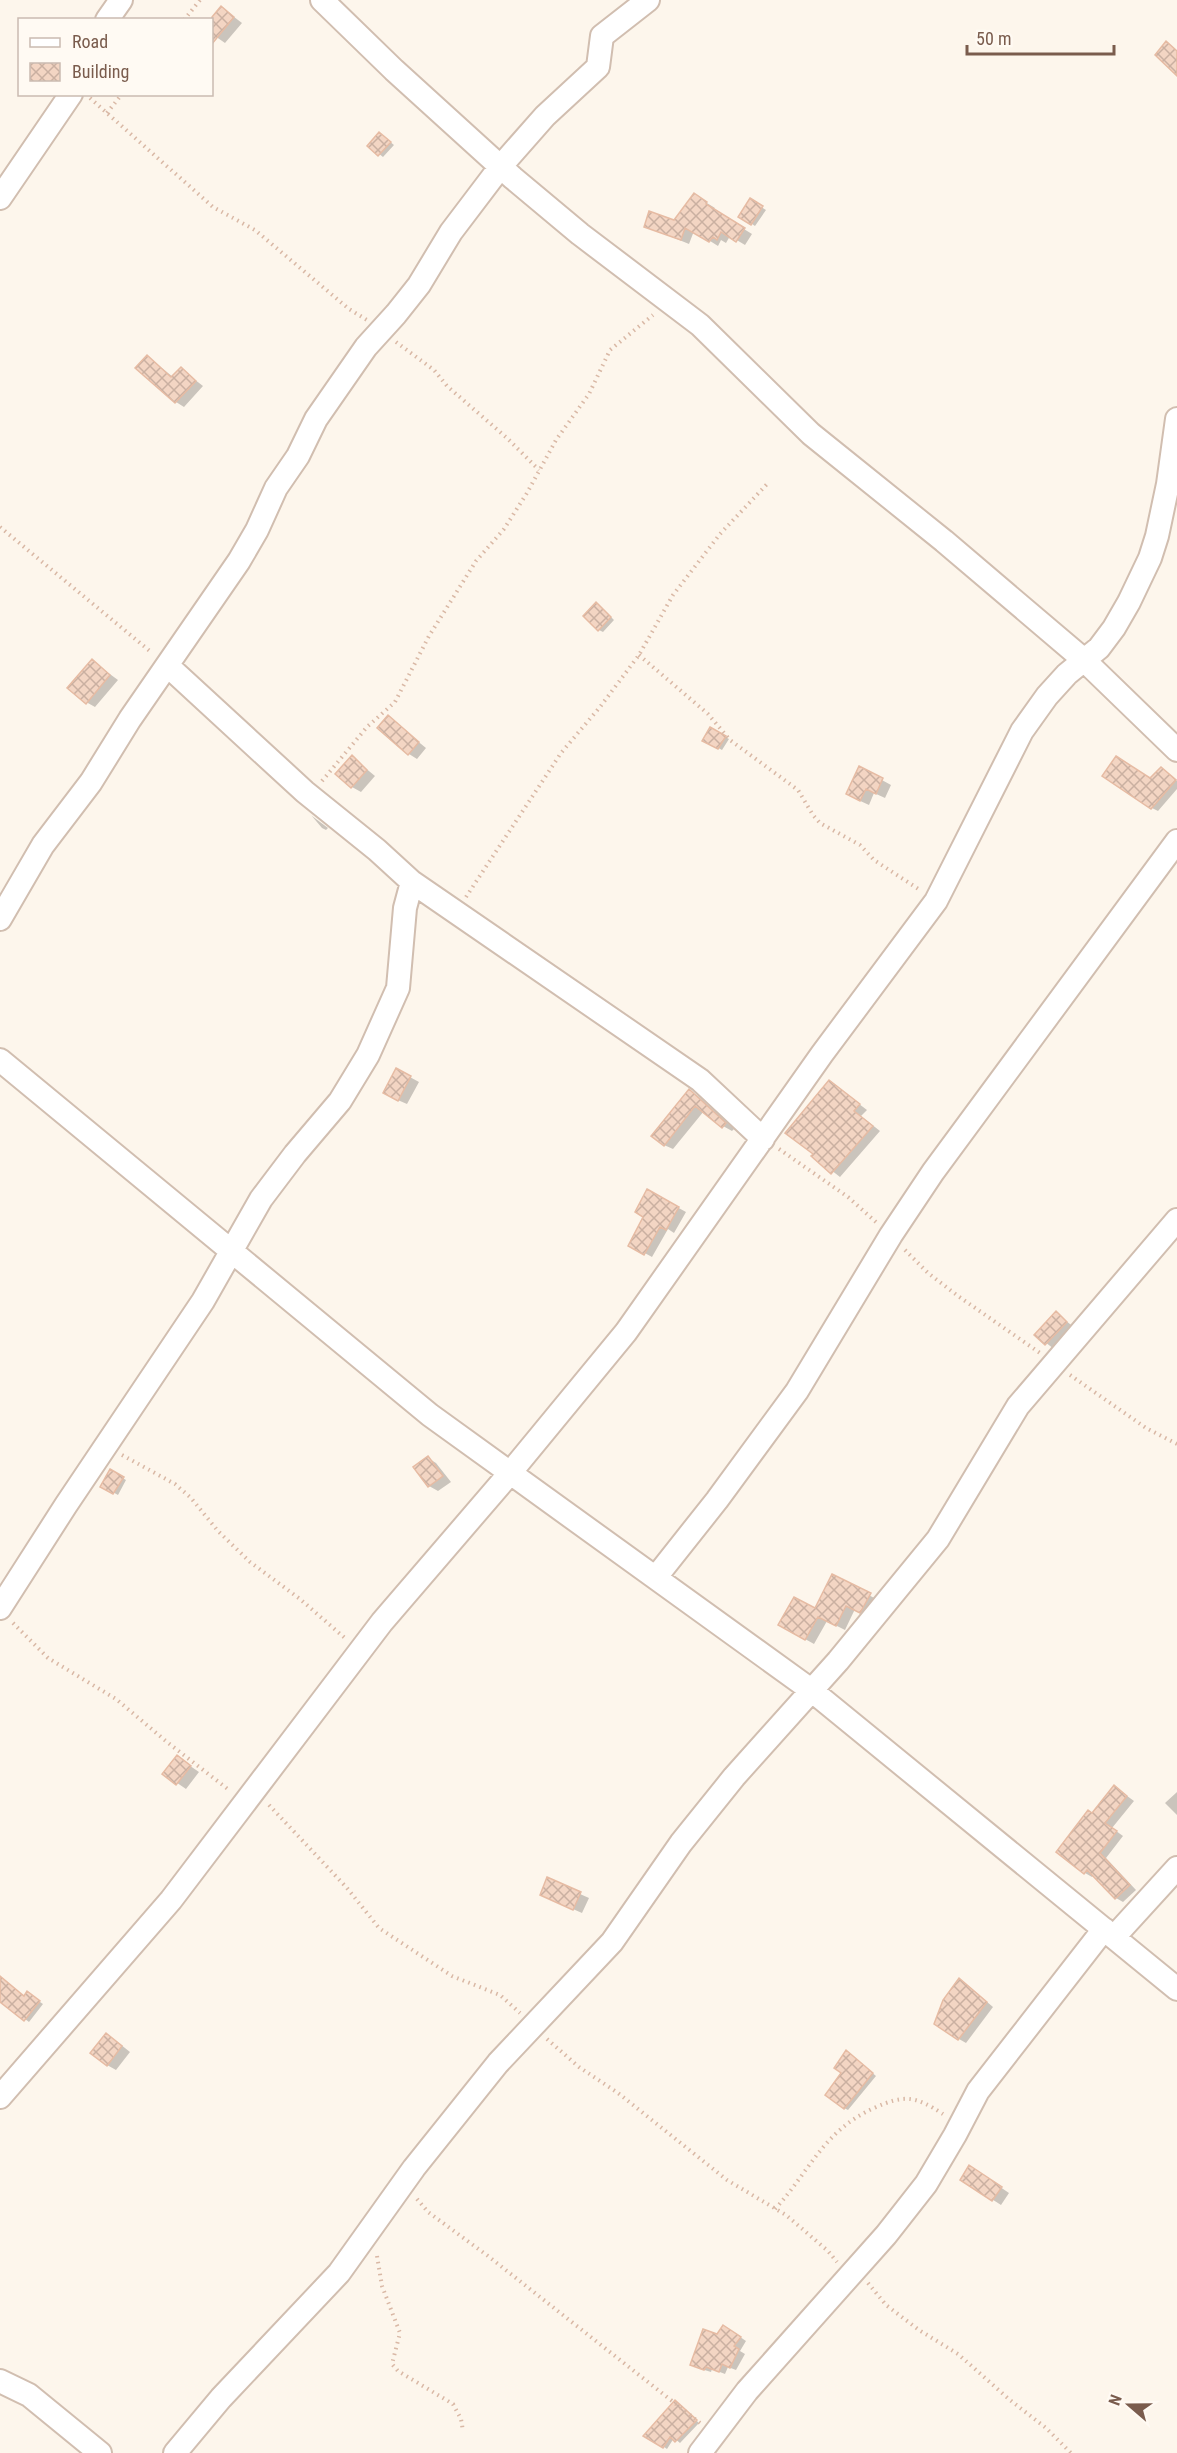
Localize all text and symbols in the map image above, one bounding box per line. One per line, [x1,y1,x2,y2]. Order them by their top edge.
legend [18,18,213,96]
scale bar [967,18,1114,56]
text: 50 m [976,28,1011,49]
text: Road [72,31,108,52]
text: Building [72,61,129,82]
north arrow [1099,2375,1159,2435]
text: N [1105,2392,1126,2408]

